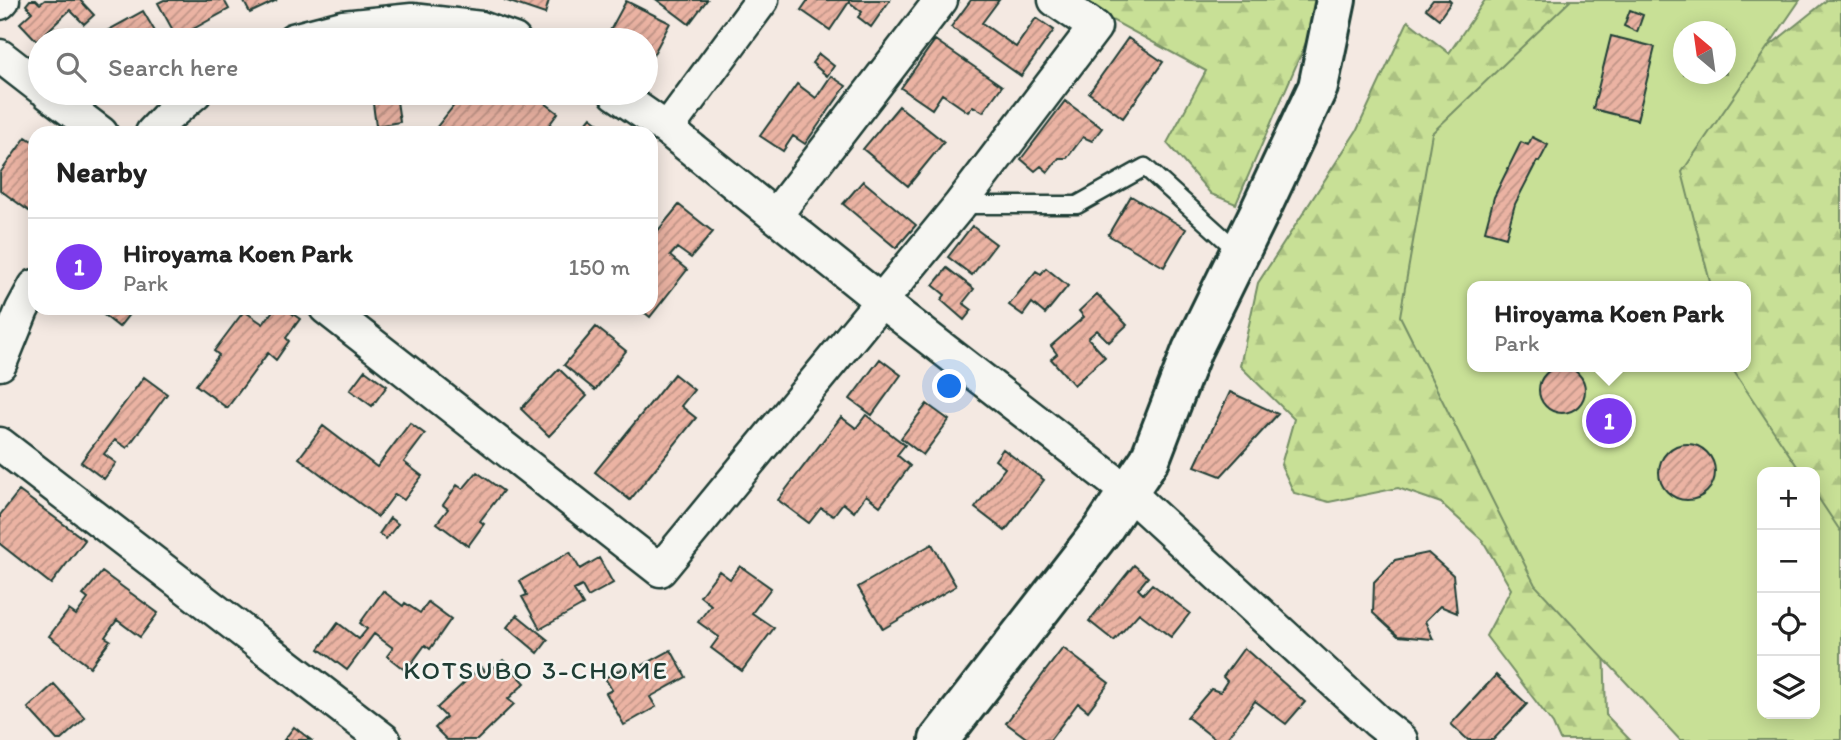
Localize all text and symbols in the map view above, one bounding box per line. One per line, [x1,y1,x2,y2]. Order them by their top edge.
north arrow [1673,21,1736,84]
search box [28,28,658,105]
icon: search [52,48,90,86]
text: Search here [108,51,238,83]
text: Nearby [56,153,147,190]
text: Hiroyama Koen Park [123,237,353,269]
text: 1 [74,253,84,281]
text: 150 m [569,253,630,281]
text: Park [123,269,168,297]
popup [1467,281,1751,372]
text: Hiroyama Koen Park [1494,297,1724,329]
text: Park [1494,329,1539,357]
your location [932,369,966,403]
pin: 1 [1586,395,1632,447]
map controls [1757,467,1820,719]
button: + [1757,467,1820,530]
button: − [1757,530,1820,593]
button: locate [1757,593,1820,656]
district label: KOTSUBO 3-CHOME [403,654,669,686]
button: layers [1757,656,1820,719]

